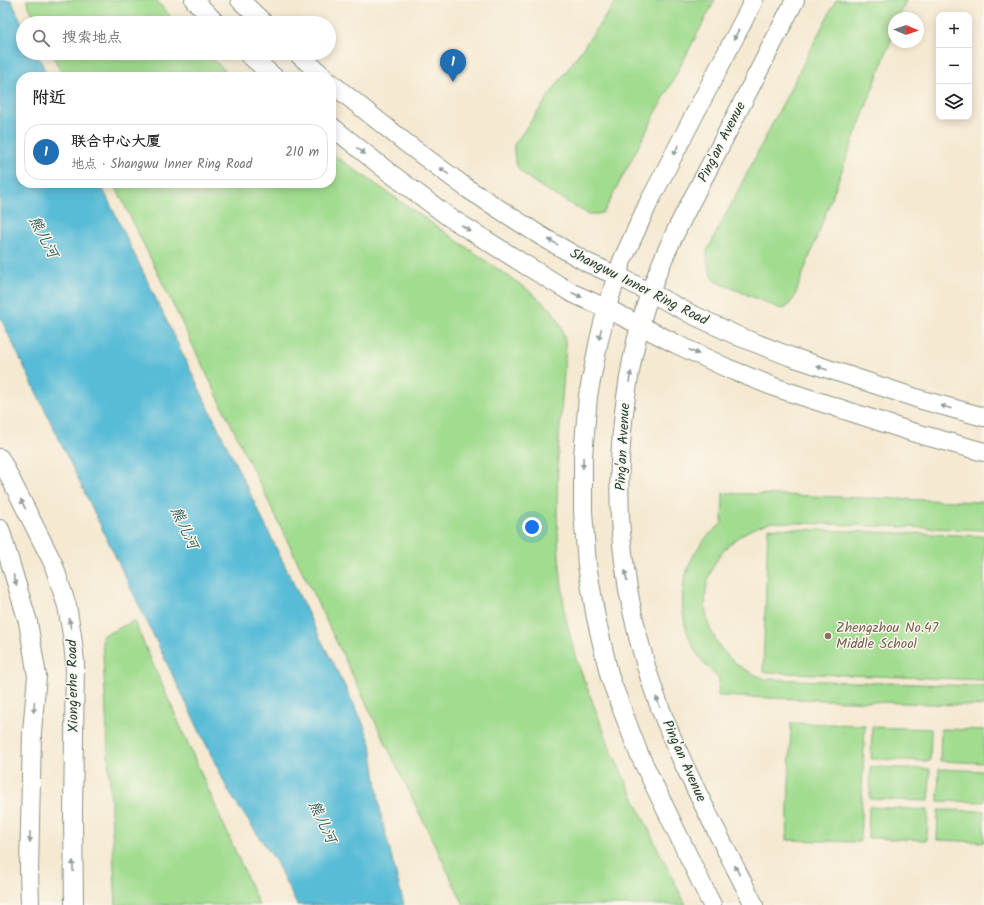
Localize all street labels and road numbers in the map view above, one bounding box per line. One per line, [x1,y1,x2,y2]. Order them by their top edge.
street label: Ping'an Avenue [692,97,752,186]
street label: Shangwu Inner Ring Road [566,243,713,332]
street label: Ping'an Avenue [610,402,636,491]
street label: Xiong'erhe Road [61,638,85,733]
street label: Ping'an Avenue [656,716,712,806]

